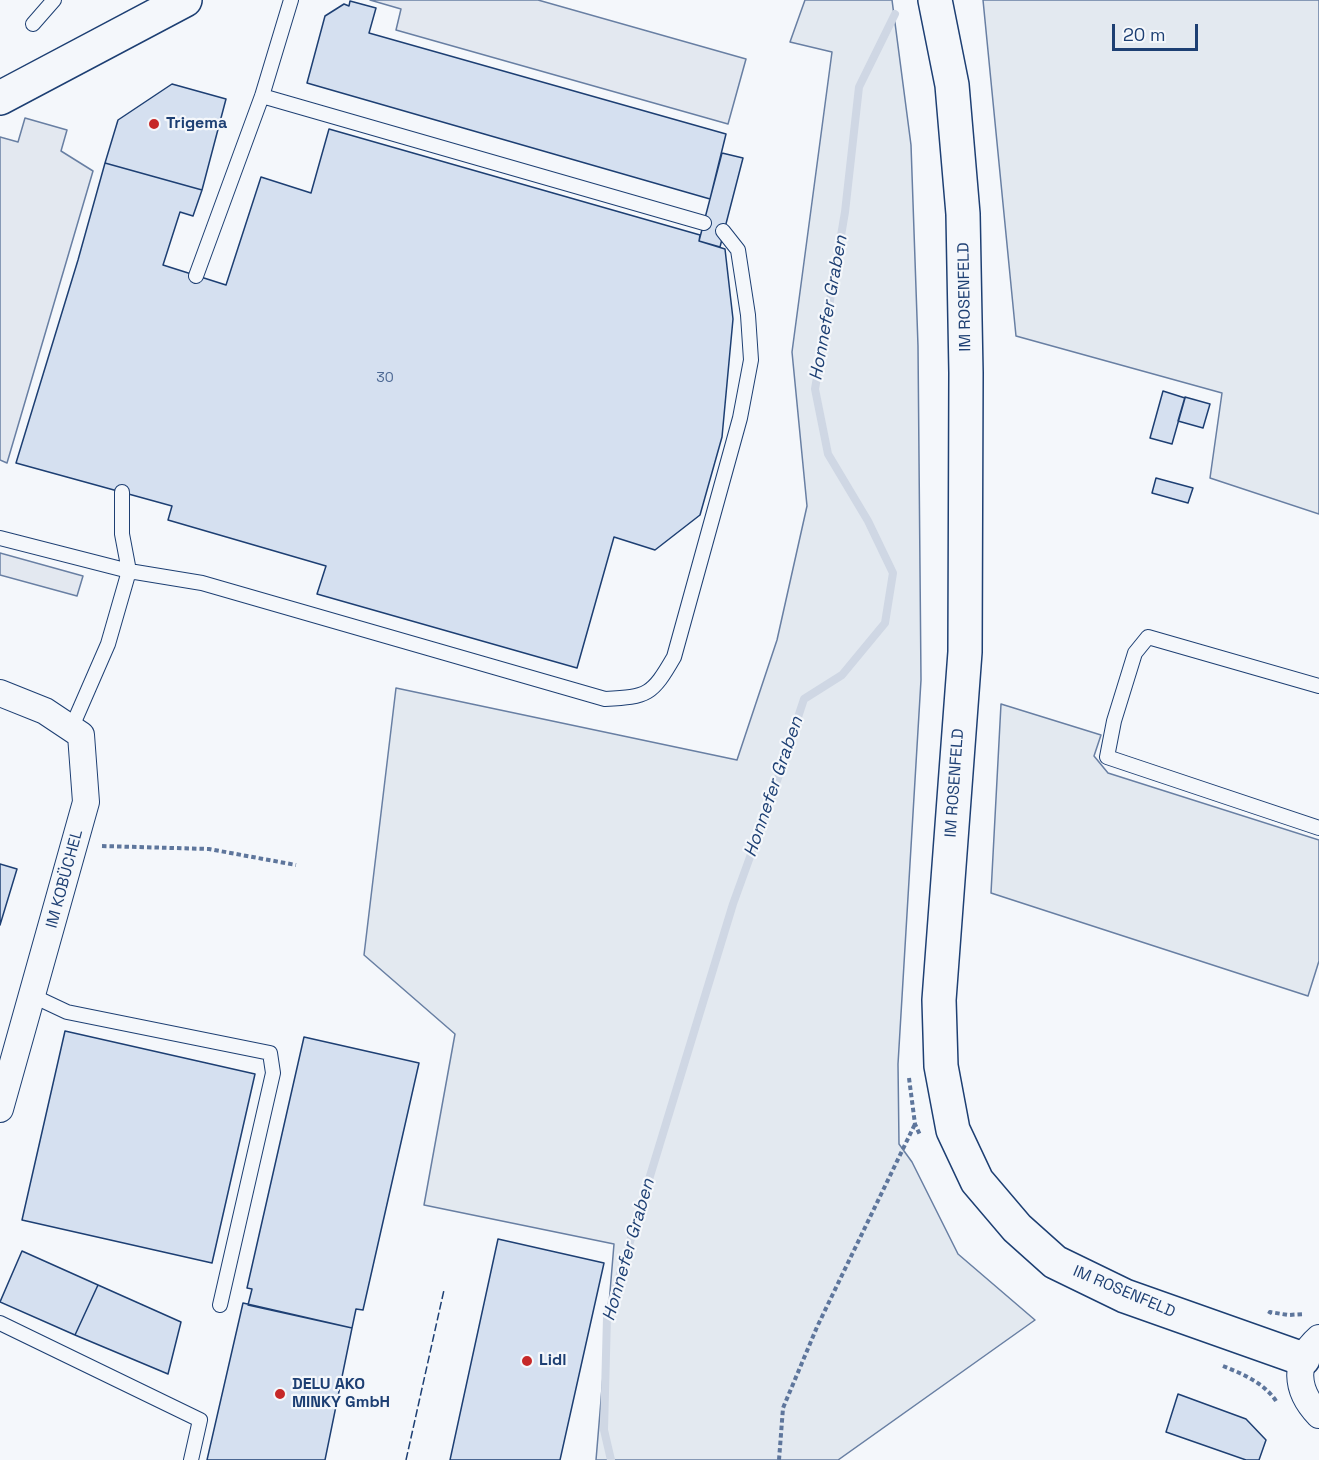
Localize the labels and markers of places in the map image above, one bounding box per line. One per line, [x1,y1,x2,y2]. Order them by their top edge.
place label: Trigema [166,114,227,134]
marker: Trigema [147,117,161,131]
place label: Lidl [539,1351,566,1371]
marker: Lidl [520,1354,534,1368]
place label: DELU AKO MINKY GmbH [292,1375,390,1413]
marker: DELU AKO MINKY GmbH [273,1387,287,1401]

